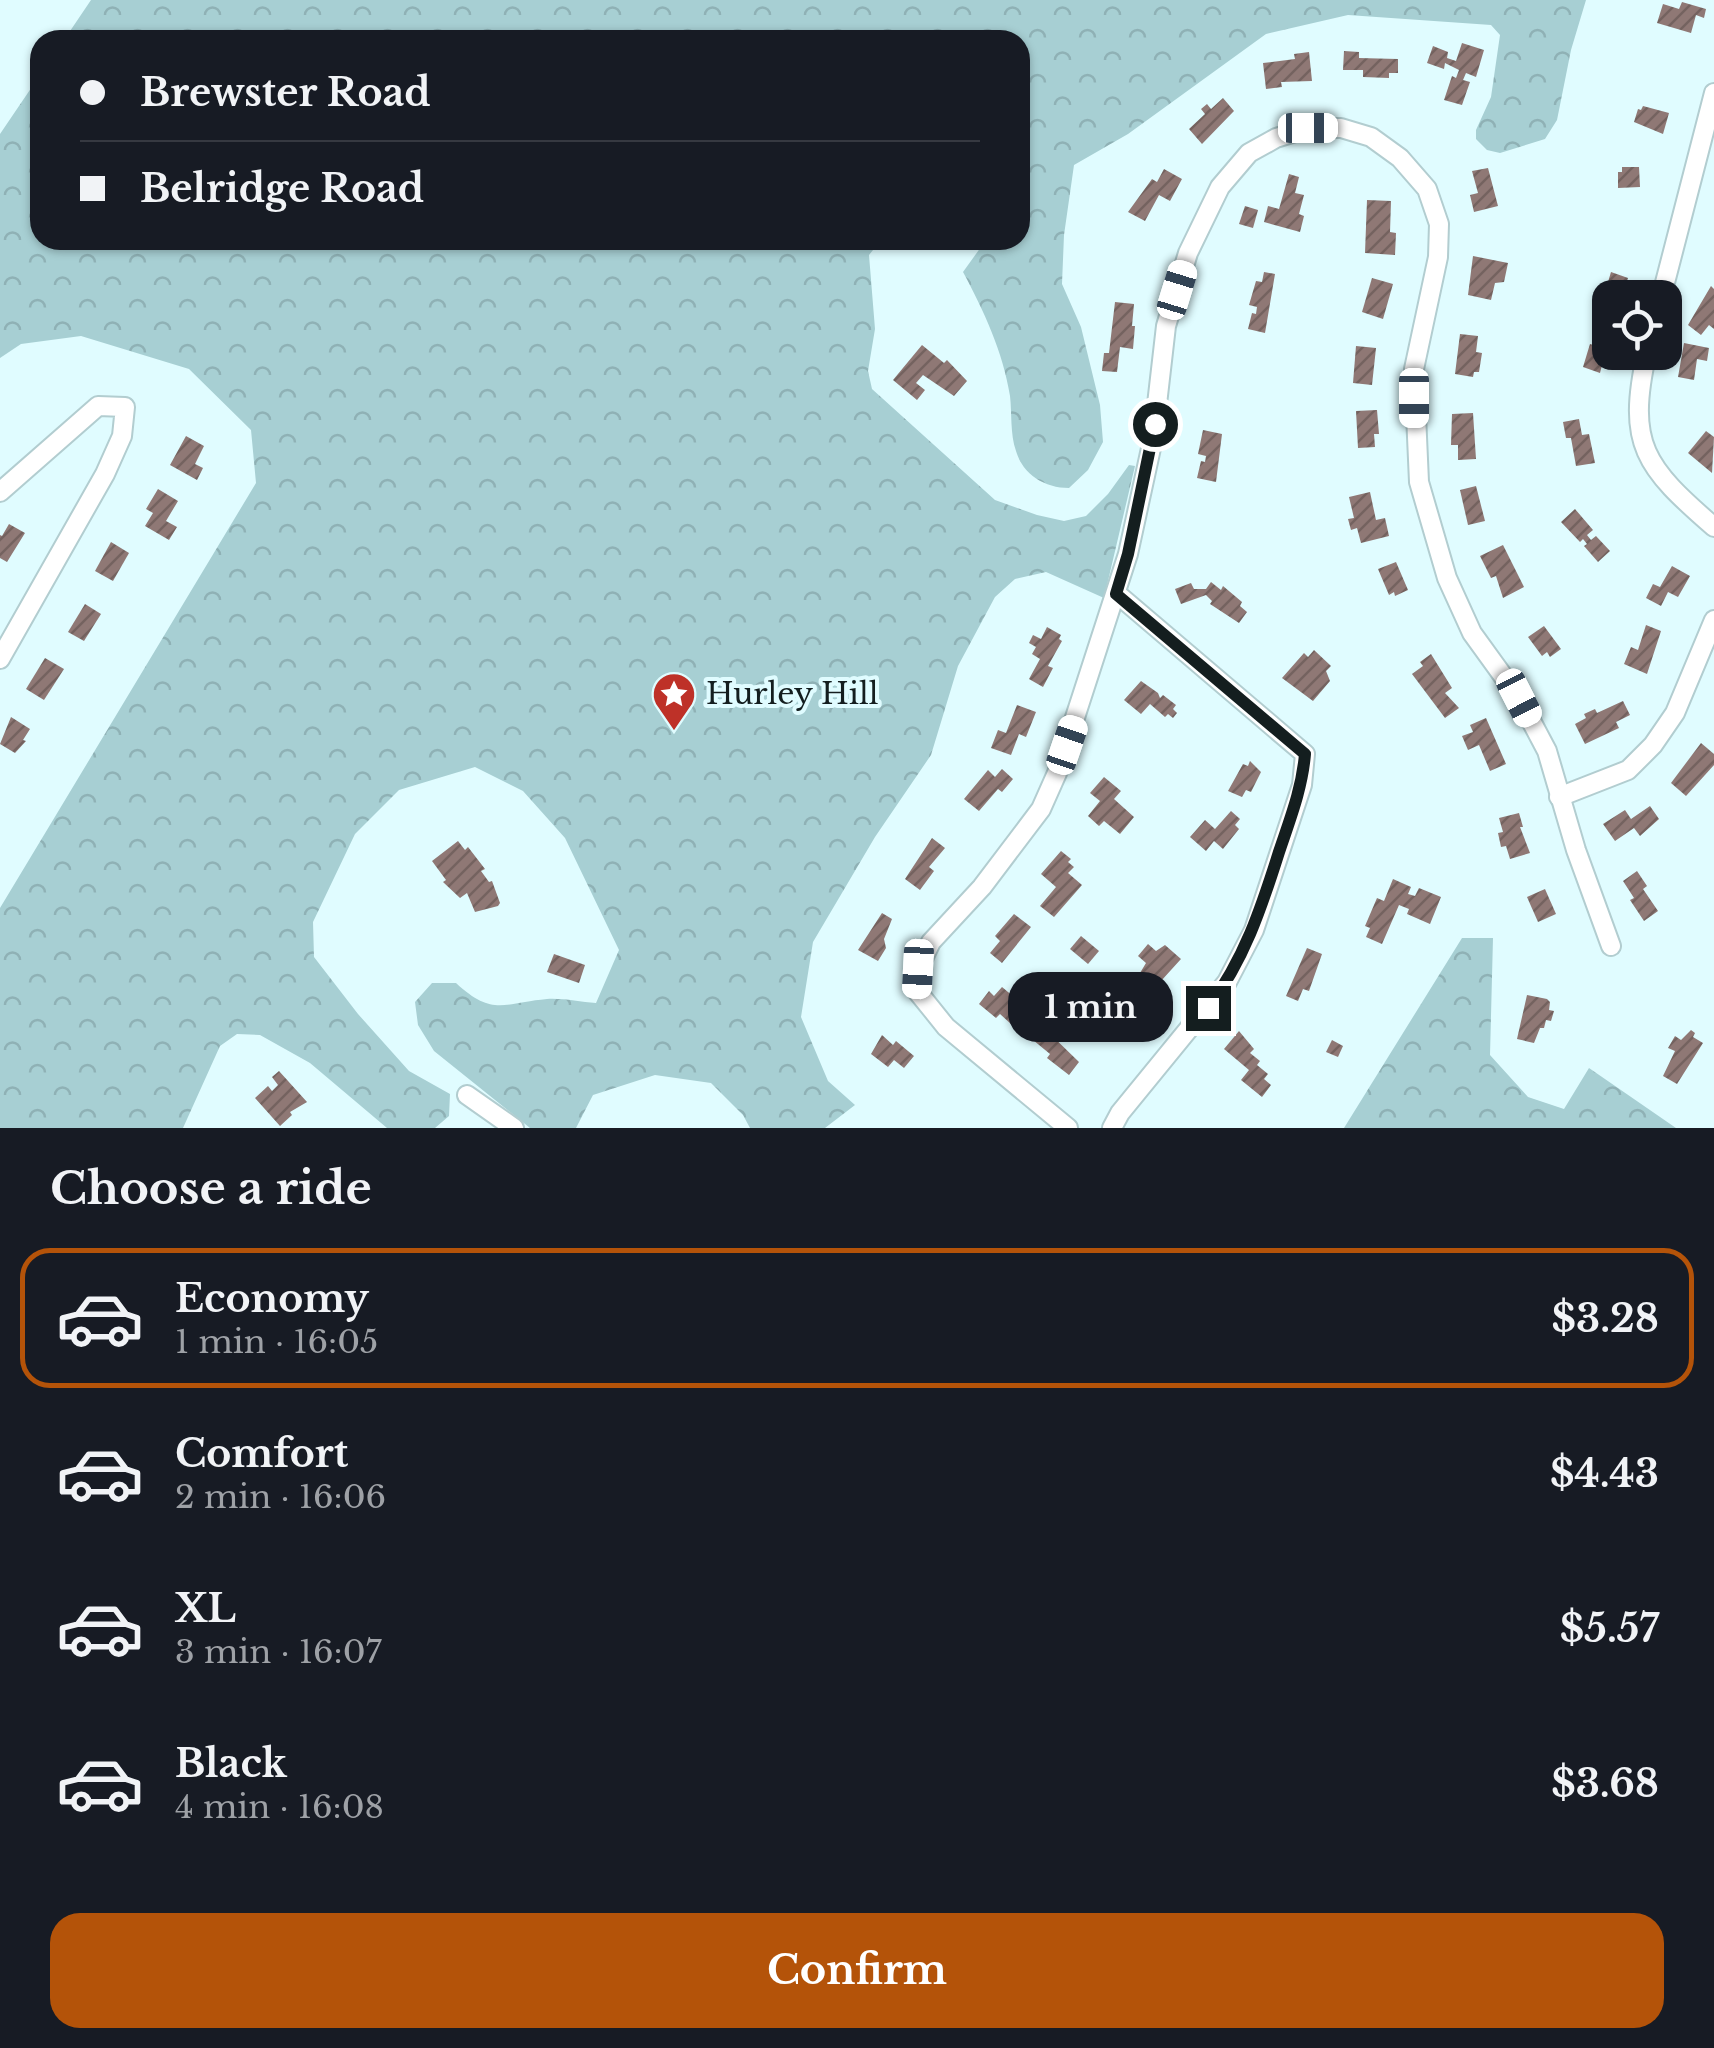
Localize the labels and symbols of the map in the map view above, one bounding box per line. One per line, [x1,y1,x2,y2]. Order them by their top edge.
car [1278,113,1338,143]
car [1154,257,1200,323]
car [1399,368,1429,428]
route start [1133,402,1178,447]
car [1492,664,1546,732]
place icon: Hurley Hill [651,671,697,732]
place label: Hurley Hill [706,675,878,712]
car [1043,712,1091,778]
car [901,938,935,1000]
callout: 1 min [1008,973,1173,1043]
route end [1186,986,1231,1031]

